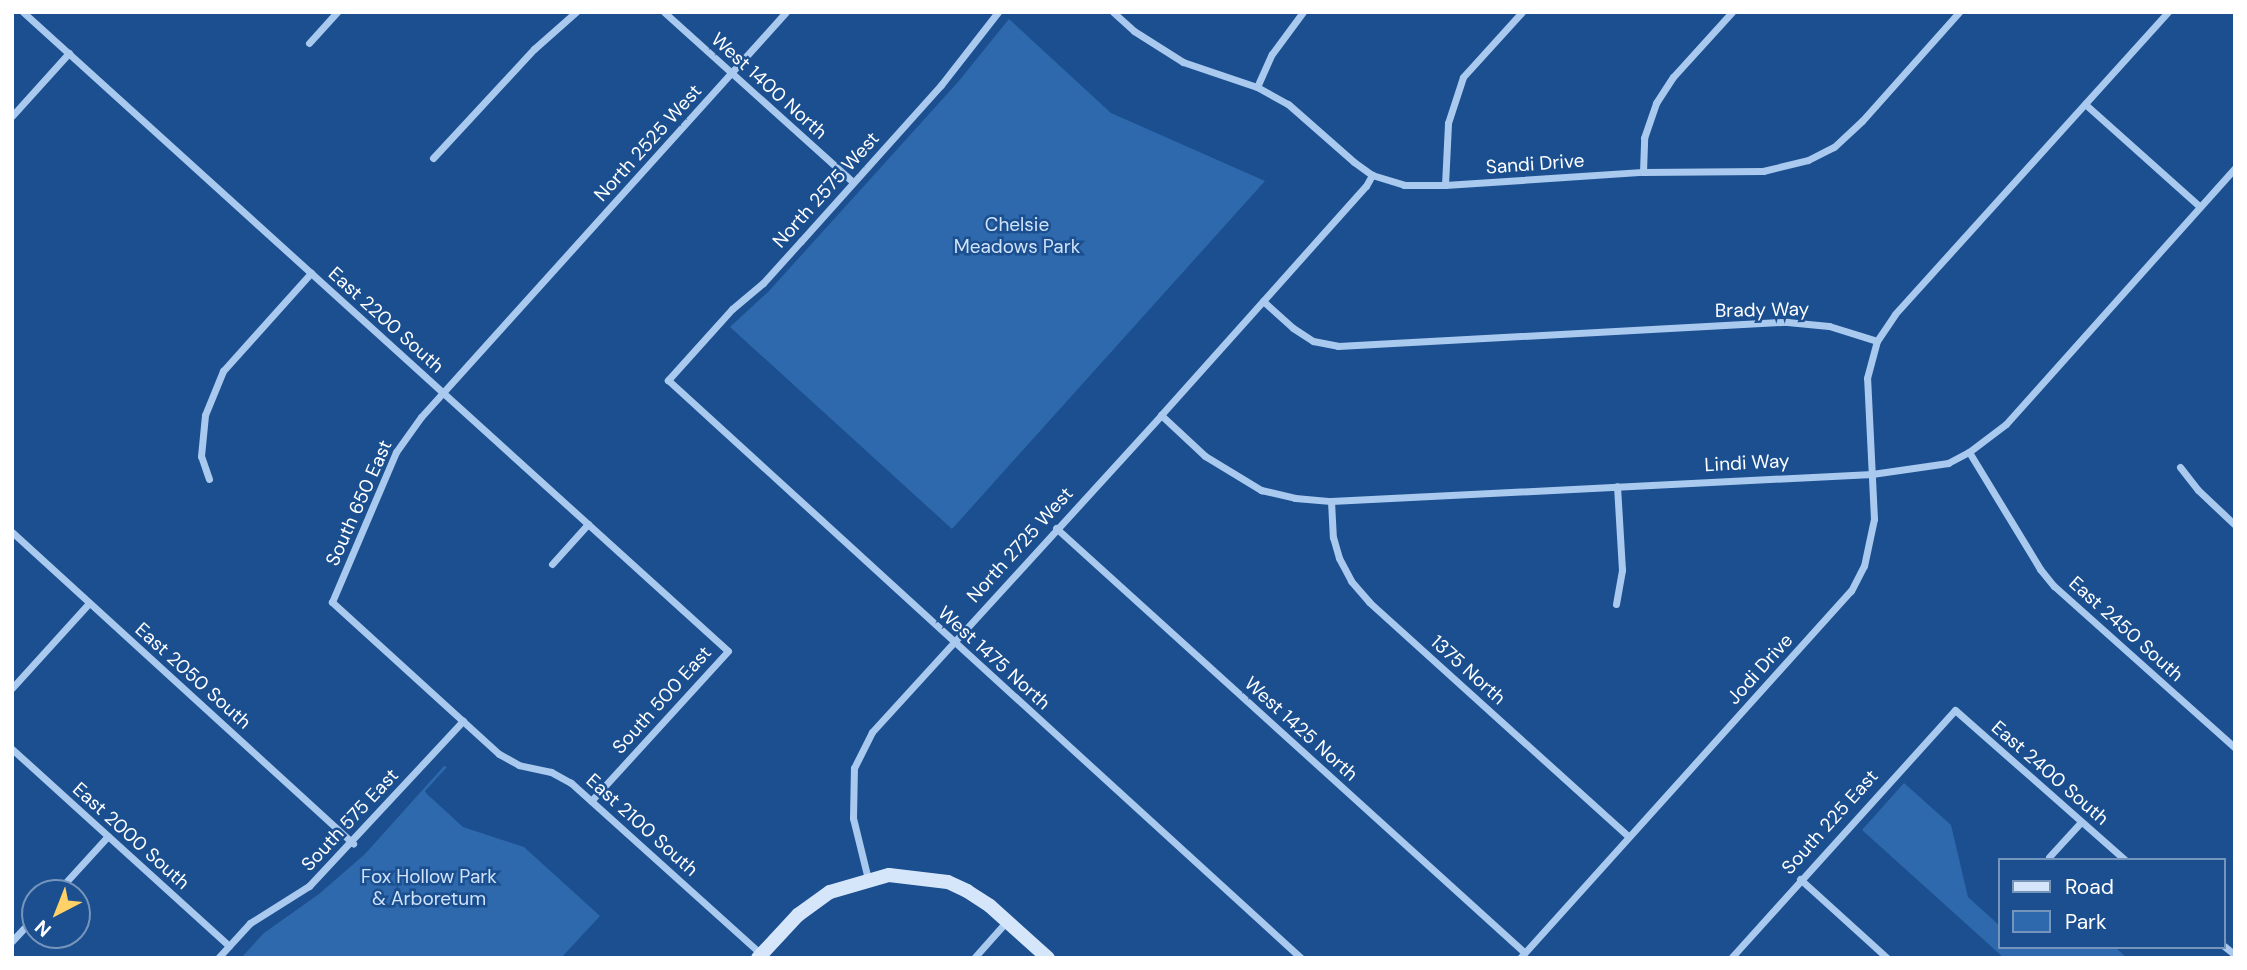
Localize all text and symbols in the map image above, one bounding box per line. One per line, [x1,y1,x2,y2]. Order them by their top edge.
street label: West 1400 North [706,28,832,144]
street label: North 2525 West [590,80,706,206]
street label: North 2575 West [768,127,884,253]
street label: Sandi Drive [1485,149,1585,179]
park label: Chelsie Meadows Park [954,214,1080,258]
street label: East 2200 South [324,262,448,378]
street label: Brady Way [1715,298,1809,322]
street label: South 650 East [321,437,397,569]
street label: Lindi Way [1704,449,1790,477]
street label: North 2725 West [962,483,1078,607]
street label: East 2450 South [2064,572,2188,686]
street label: West 1475 North [933,602,1055,714]
street label: East 2050 South [131,618,255,734]
street label: Jodi Drive [1722,629,1798,709]
street label: 1375 North [1426,630,1510,710]
street label: South 500 East [608,642,716,758]
street label: West 1425 North [1240,672,1362,786]
street label: East 2400 South [1987,716,2113,830]
street label: South 575 East [297,764,403,876]
street label: South 225 East [1777,765,1883,879]
street label: East 2100 South [582,769,702,881]
street label: East 2000 South [68,778,194,894]
legend [1998,858,2226,949]
park label: Fox Hollow Park & Arboretum [361,866,497,910]
text: Road [2065,873,2114,901]
north arrow [21,879,91,949]
text: Park [2065,908,2106,936]
text: N [29,915,56,942]

